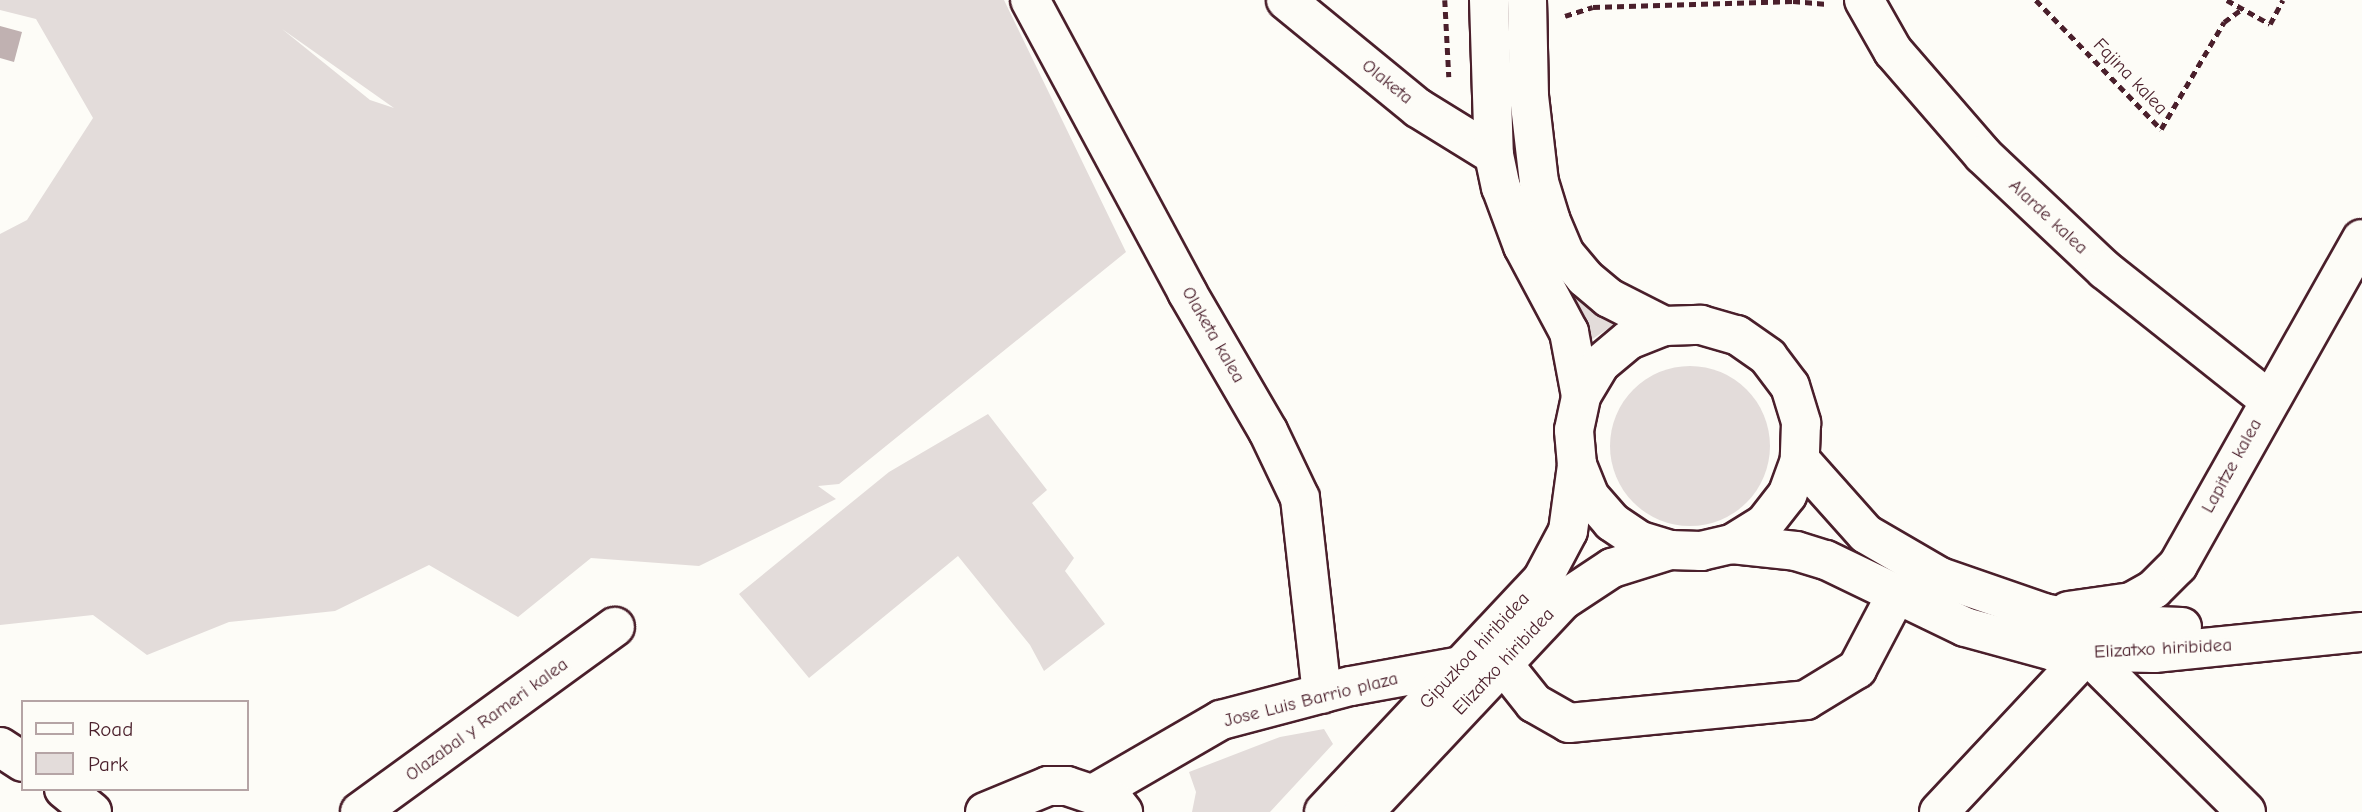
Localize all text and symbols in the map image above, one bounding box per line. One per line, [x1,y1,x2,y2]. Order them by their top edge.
street label: Fajina kalea [2088,34,2172,120]
street label: Olaketa [1357,55,1417,109]
street label: Alarde kalea [2004,175,2092,259]
street label: Olaketa kalea [1176,283,1250,387]
street label: Lapitze kalea [2197,415,2267,517]
street label: Gipuzkoa hiribidea [1415,588,1535,714]
street label: Elizatxo hiribidea [1449,604,1559,720]
street label: Elizatxo hiribidea [2093,634,2233,664]
street label: Olazabal y Rameri kalea [401,653,573,787]
street label: Jose Luis Barrio plaza [1221,667,1401,733]
legend [21,700,248,791]
text: Road [88,717,133,741]
text: Park [88,752,128,776]

